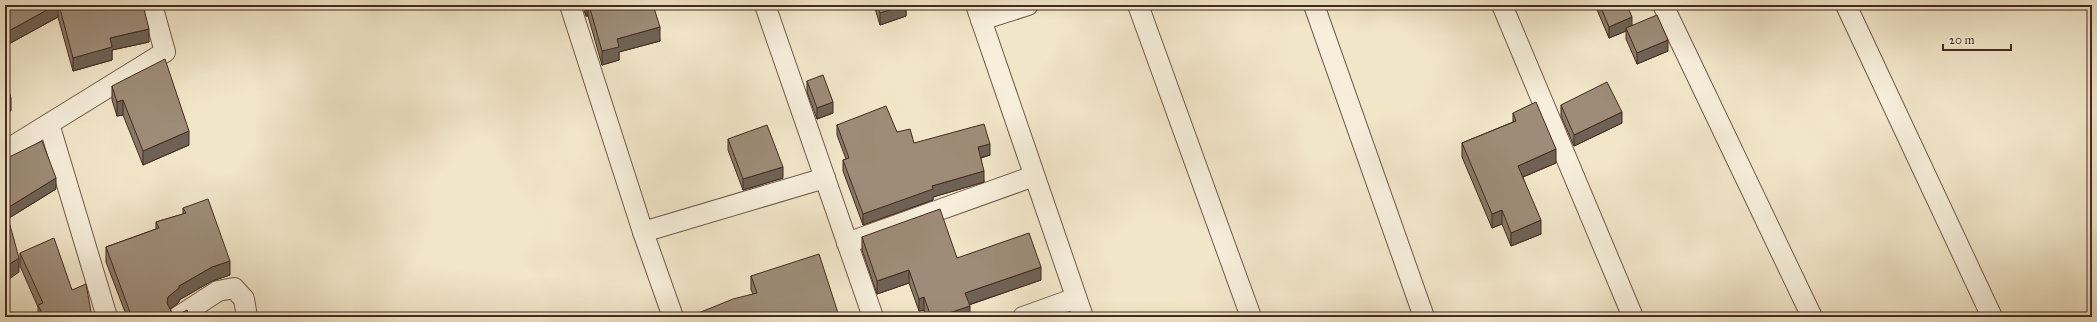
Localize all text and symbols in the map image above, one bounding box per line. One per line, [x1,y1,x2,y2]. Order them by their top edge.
scale bar [1943,26,2011,52]
text: 20 m [1949,33,1975,47]

